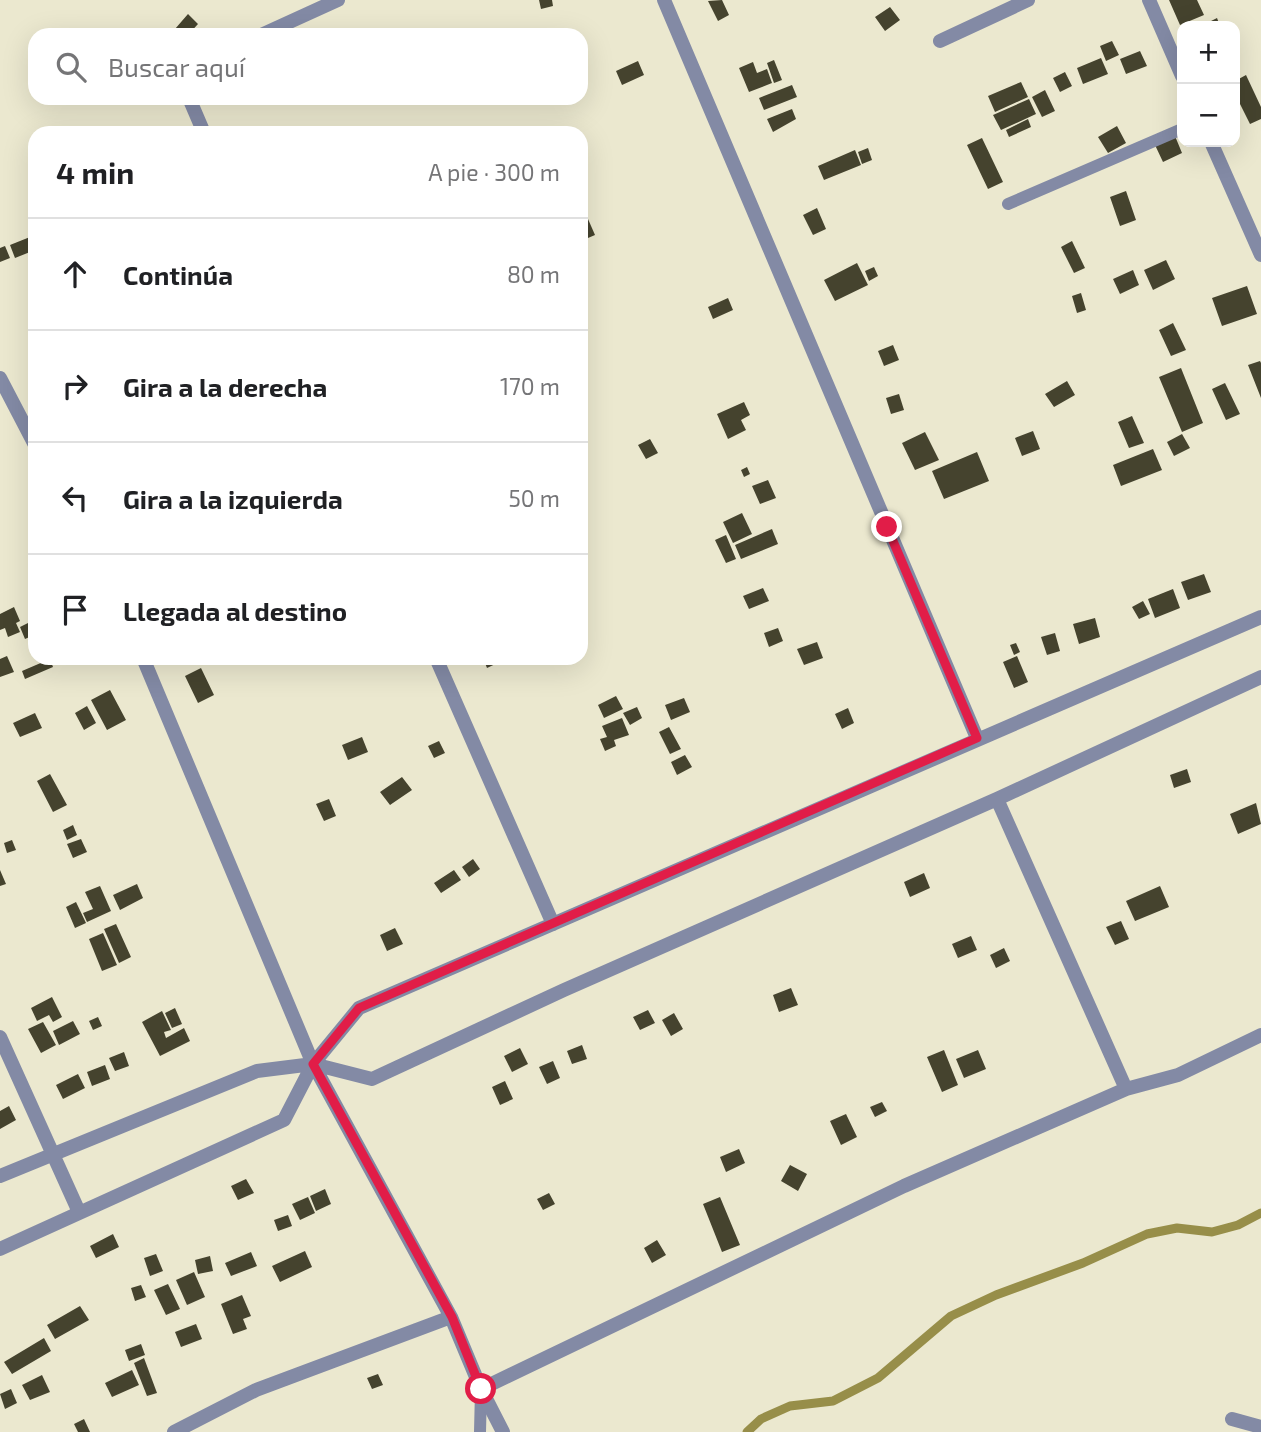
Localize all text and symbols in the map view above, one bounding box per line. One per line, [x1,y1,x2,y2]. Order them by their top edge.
map controls [1177,21,1240,147]
button: + [1177,21,1240,84]
search box [28,28,588,105]
icon: search [52,48,90,86]
text: Buscar aquí [108,51,245,82]
button: − [1177,84,1240,147]
text: 4 min [56,154,134,190]
text: A pie · 300 m [428,158,560,186]
icon: ahead [56,255,94,293]
text: Continúa [123,259,233,290]
text: 80 m [507,260,560,288]
icon: right [56,367,94,405]
text: Gira a la derecha [123,371,327,402]
text: 170 m [500,372,560,400]
icon: left [56,479,94,517]
text: Gira a la izquierda [123,483,343,514]
text: 50 m [509,484,560,512]
route end [871,511,902,542]
icon: arrive [56,591,94,629]
text: Llegada al destino [123,595,347,626]
route start [465,1373,496,1404]

